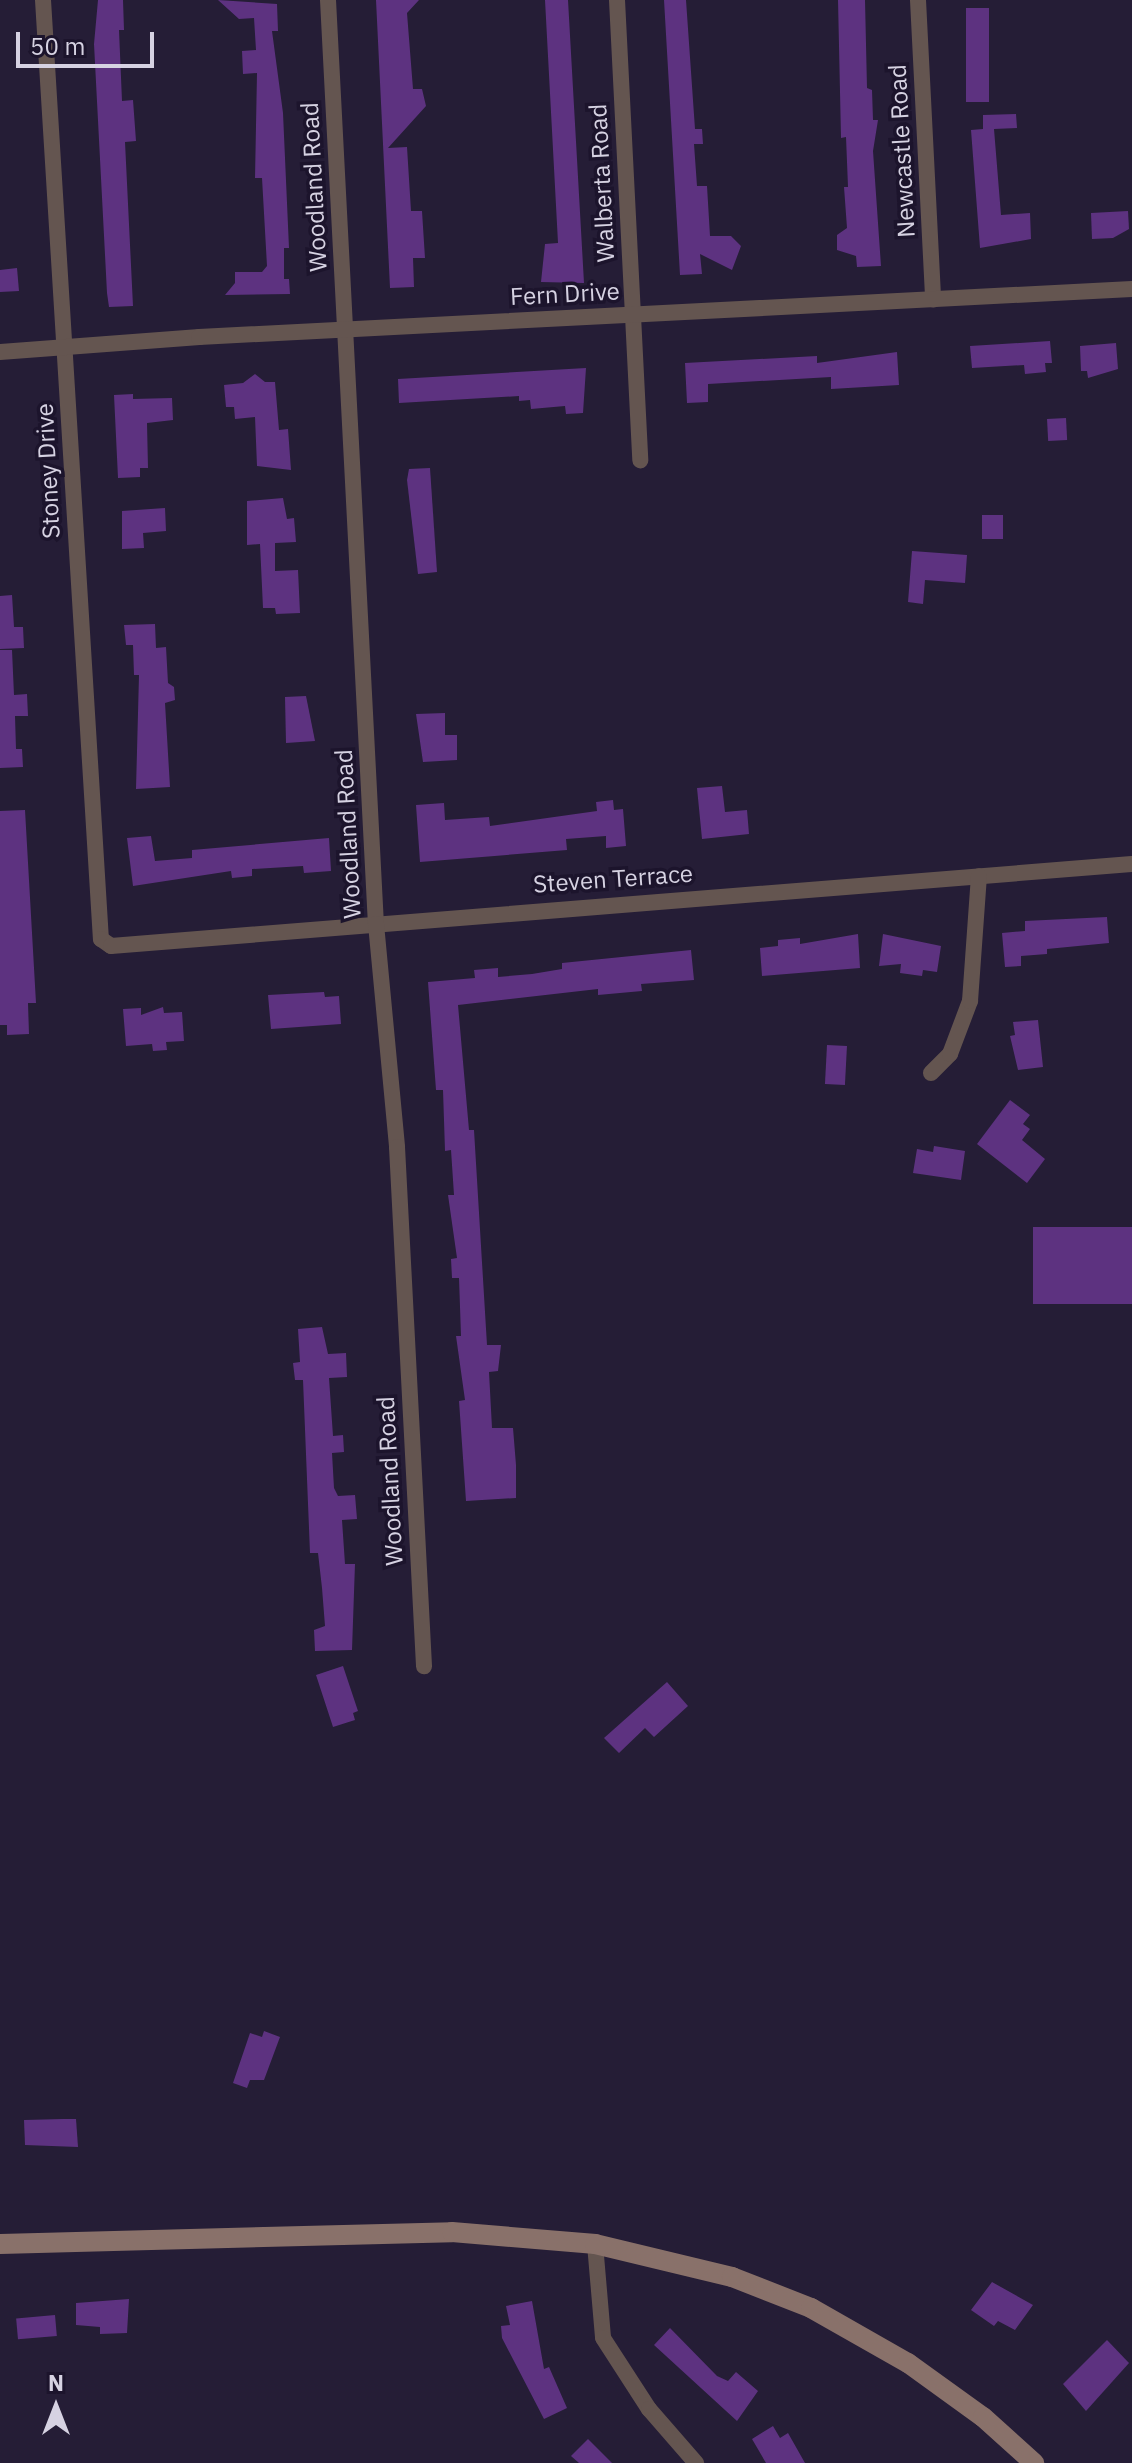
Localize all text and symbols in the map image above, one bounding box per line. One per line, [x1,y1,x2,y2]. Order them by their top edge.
scale bar [20,16,158,66]
text: 50 m [30,30,85,62]
street label: Newcastle Road [883,64,921,238]
street label: Woodland Road [295,102,333,272]
street label: Walberta Road [583,103,621,263]
street label: Fern Drive [509,277,621,311]
street label: Stoney Drive [30,402,66,540]
street label: Woodland Road [329,749,367,919]
street label: Steven Terrace [532,859,694,899]
street label: Woodland Road [371,1396,409,1566]
north arrow [16,2367,96,2447]
text: N [48,2368,64,2397]

